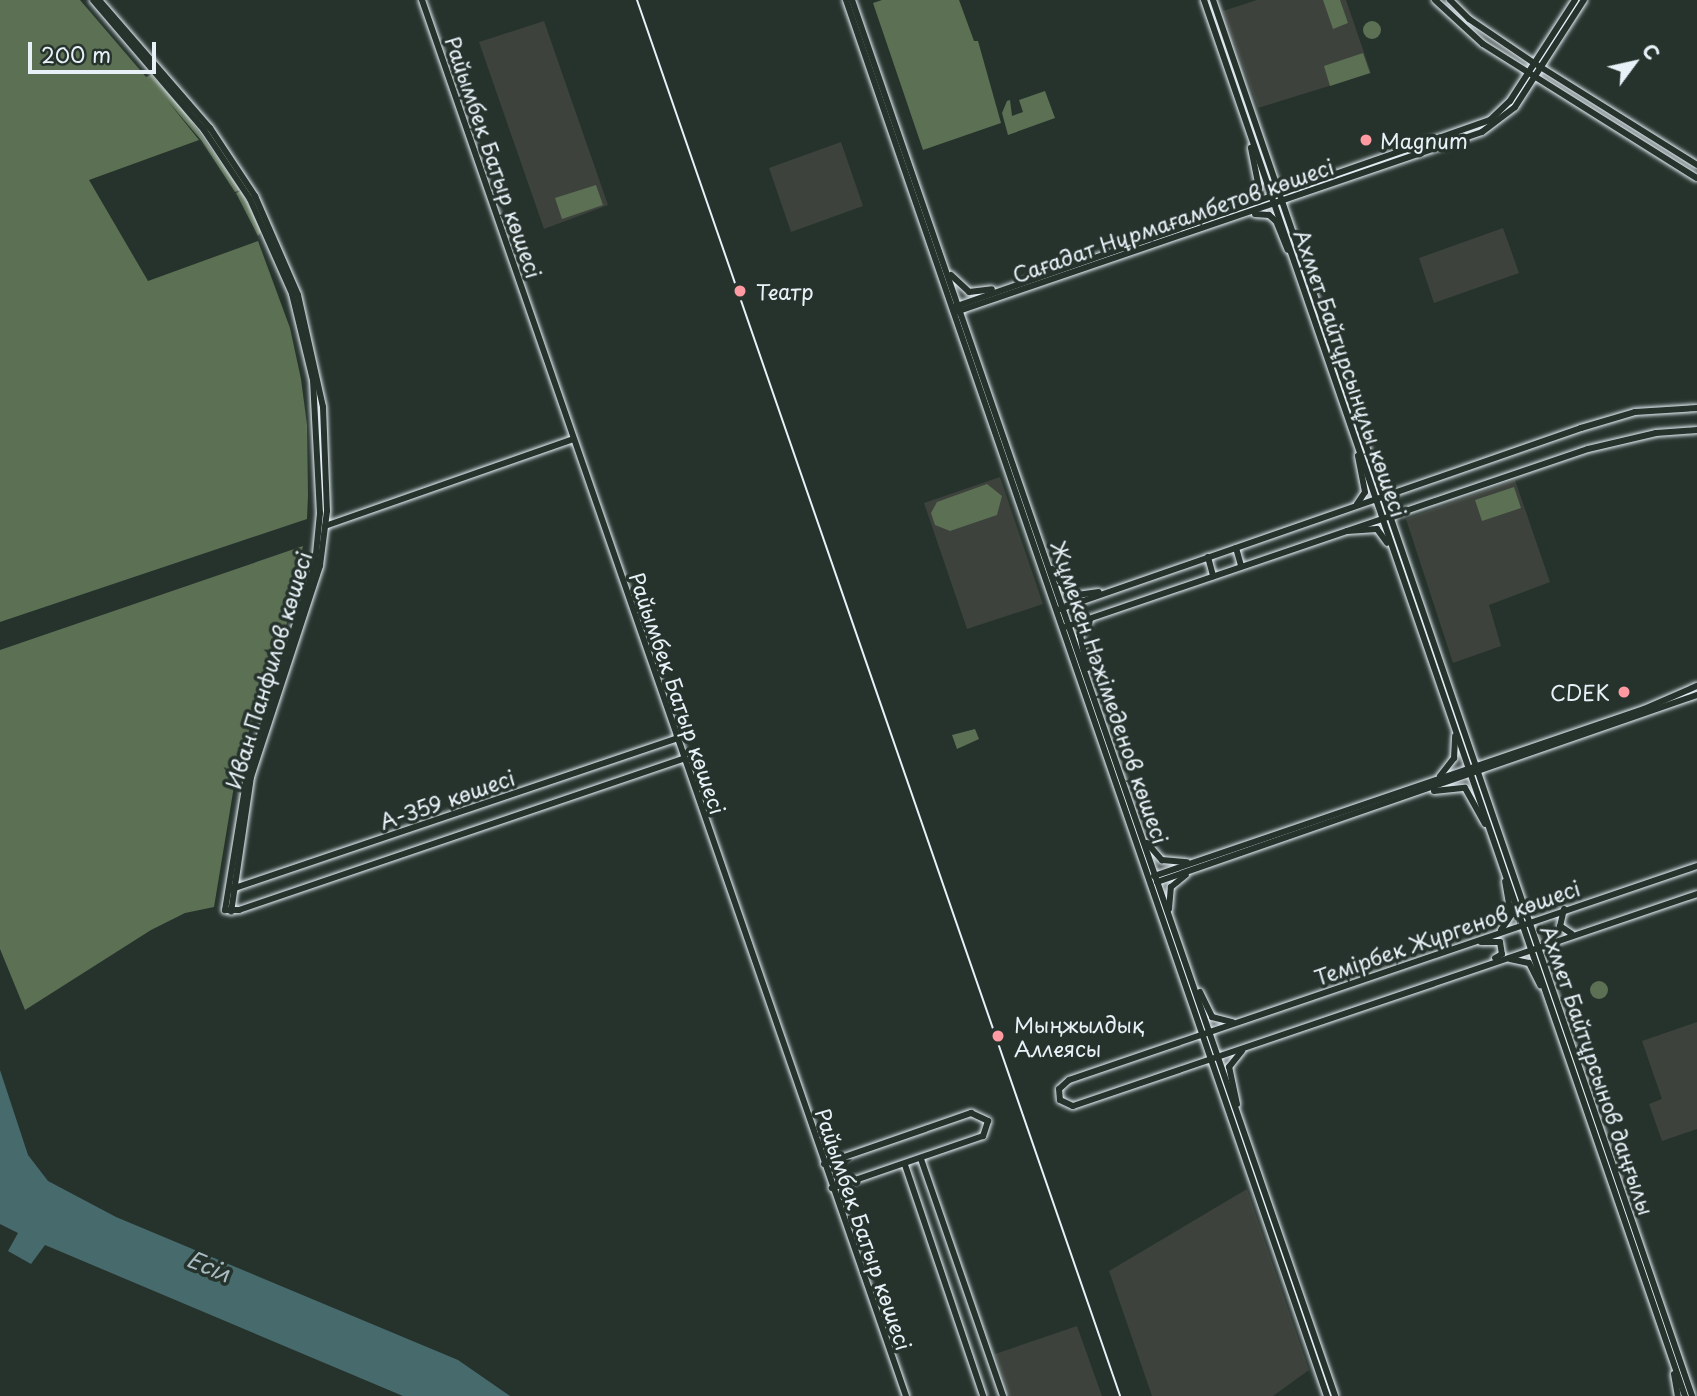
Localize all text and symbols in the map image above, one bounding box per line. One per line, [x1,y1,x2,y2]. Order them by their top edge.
scale bar [32,28,159,72]
north arrow [1599,28,1669,98]
street label: Райымбек Батыр көшесі [441,33,547,281]
text: 200 m [41,38,111,70]
text: С [1636,38,1667,65]
place label: Magnum [1380,127,1468,153]
marker: Magnum [1358,132,1374,148]
street label: Сағадат Нұрмағамбетов көшесі [1009,153,1337,287]
street label: Ахмет Байтұрсынұлы көшесі [1290,225,1412,521]
place label: Театр [756,278,814,304]
marker: Театр [730,281,750,301]
street label: Жұмекен Нәжімеденов көшесі [1046,536,1174,848]
street label: Иван Панфилов көшесі [220,548,316,792]
street label: Райымбек Батыр көшесі [625,569,731,817]
place label: CDEK [1550,679,1610,705]
marker: CDEK [1616,684,1632,700]
street label: А-359 көшесі [376,764,518,834]
street label: Темірбек Жүргенов көшесі [1310,874,1584,990]
street label: Ахмет Байтұрсынов даңғылы [1536,921,1660,1219]
place label: Мыңжылдық Аллеясы [1014,1011,1144,1061]
marker: Мыңжылдық Аллеясы [988,1026,1008,1046]
street label: Райымбек Батыр көшесі [811,1105,917,1353]
water label: Есіл [183,1245,235,1287]

